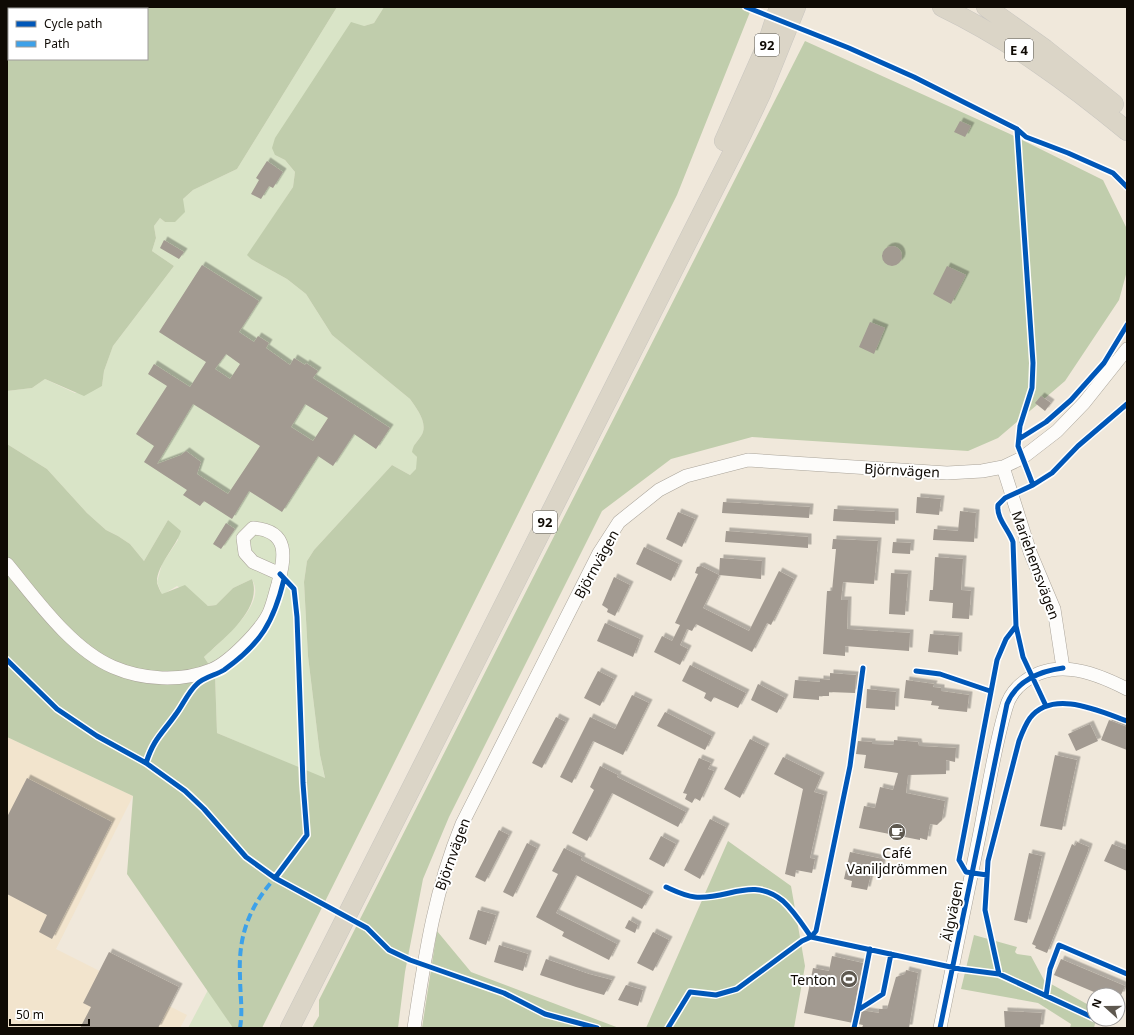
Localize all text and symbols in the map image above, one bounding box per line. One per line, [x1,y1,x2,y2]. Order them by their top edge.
legend [8,8,148,60]
text: Cycle path [44,15,102,32]
road number: 92 [755,34,779,56]
text: Path [44,35,70,52]
road number: E 4 [1005,39,1033,61]
street label: Björnvägen [864,459,940,481]
street label: Mariehemsvägen [1008,508,1064,622]
road number: 92 [533,511,557,533]
street label: Björnvägen [569,526,623,602]
street label: Björnvägen [430,815,474,893]
cafe icon: Café Vaniljdrömmen [887,822,907,842]
place label: Café Vaniljdrömmen [847,843,947,878]
street label: Älgvägen [937,879,967,943]
sports icon: Tenton [839,969,859,989]
place label: Tenton [790,970,836,989]
north arrow [1086,987,1126,1027]
text: N [1088,996,1105,1010]
scale bar [10,1001,89,1027]
text: 50 m [16,1006,44,1023]

